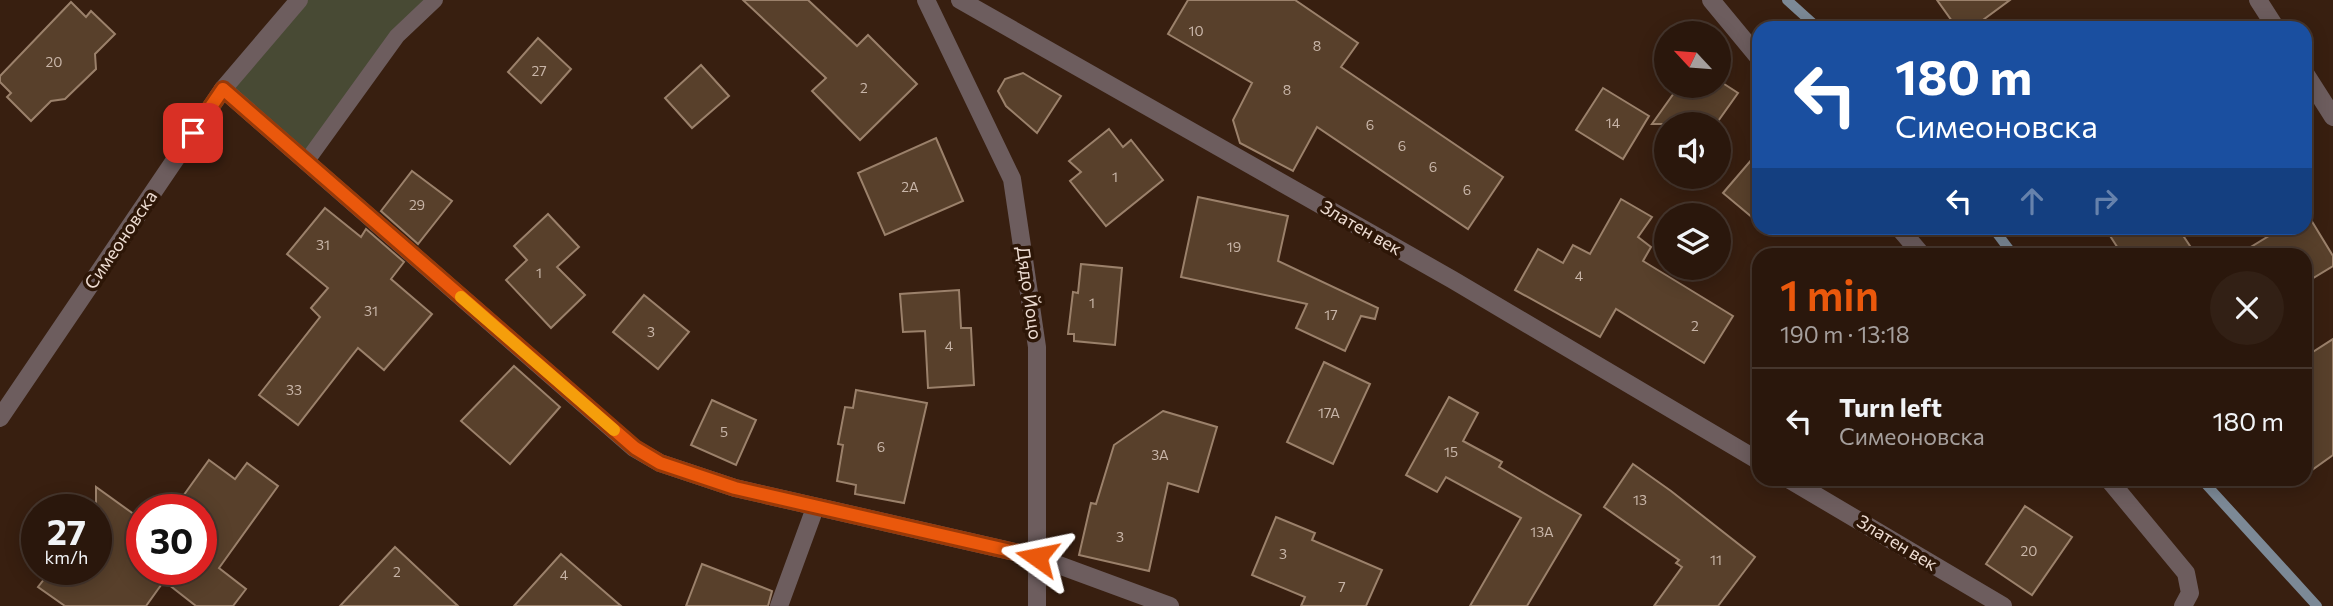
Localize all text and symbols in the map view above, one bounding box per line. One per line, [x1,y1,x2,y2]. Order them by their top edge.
north arrow [1654,21,1731,98]
map controls [1654,21,1731,280]
house number: 10 [1188,22,1204,39]
house number: 8 [1313,37,1321,54]
text: 180 m [1895,45,2032,105]
icon: left [1780,49,1871,140]
house number: 20 [46,53,62,70]
house number: 27 [531,62,547,79]
house number: 2 [860,79,868,96]
house number: 8 [1283,81,1291,98]
pin [163,103,223,163]
text: Симеоновска [1895,105,2098,145]
button: sound [1654,112,1731,189]
icon: arrive [174,114,212,152]
house number: 14 [1606,114,1621,131]
house number: 6 [1366,116,1374,133]
house number: 6 [1398,137,1406,154]
house number: 6 [1429,158,1437,175]
house number: 1 [1112,168,1118,185]
house number: 2А [901,178,919,195]
house number: 6 [1463,181,1471,198]
icon: left [1940,182,1978,220]
icon: ahead [2013,182,2051,220]
icon: right [2086,182,2124,220]
street label: Симеоновска [79,186,161,293]
street label: Златен век [1317,195,1406,259]
house number: 29 [409,196,425,213]
button: layers [1654,203,1731,280]
house number: 31 [316,236,330,253]
house number: 19 [1227,238,1241,255]
street label: Дядо Йоцо [1013,245,1047,341]
house number: 1 [536,264,542,281]
house number: 4 [1575,267,1584,284]
text: 1 min [1780,268,1879,320]
button: close [2210,271,2284,345]
house number: 1 [1089,294,1095,311]
house number: 31 [364,302,378,319]
house number: 17 [1324,306,1338,323]
house number: 2 [1691,317,1699,334]
text: 190 m · 13:18 [1780,320,1910,348]
house number: 3 [647,323,655,340]
house number: 4 [945,337,954,354]
house number: 33 [286,381,302,398]
text: Turn left [1839,391,1942,422]
icon: left [1780,402,1818,440]
house number: 17А [1318,404,1340,421]
text: 180 m [2212,405,2284,436]
text: Симеоновска [1839,422,1985,450]
house number: 5 [720,423,728,440]
house number: 6 [877,438,885,455]
house number: 15 [1444,443,1458,460]
house number: 3А [1151,446,1169,463]
house number: 13 [1633,491,1647,508]
speed limit sign: 30 [126,494,217,585]
text: 27 [47,509,86,552]
street label: Златен век [1853,509,1942,575]
position arrow [1000,520,1074,594]
house number: 13А [1530,523,1554,540]
house number: 3 [1116,528,1124,545]
house number: 20 [2021,542,2037,559]
house number: 3 [1279,545,1287,562]
text: km/h [45,546,88,568]
house number: 11 [1710,551,1722,568]
house number: 2 [393,563,401,580]
house number: 4 [560,566,569,583]
house number: 7 [1338,578,1346,595]

